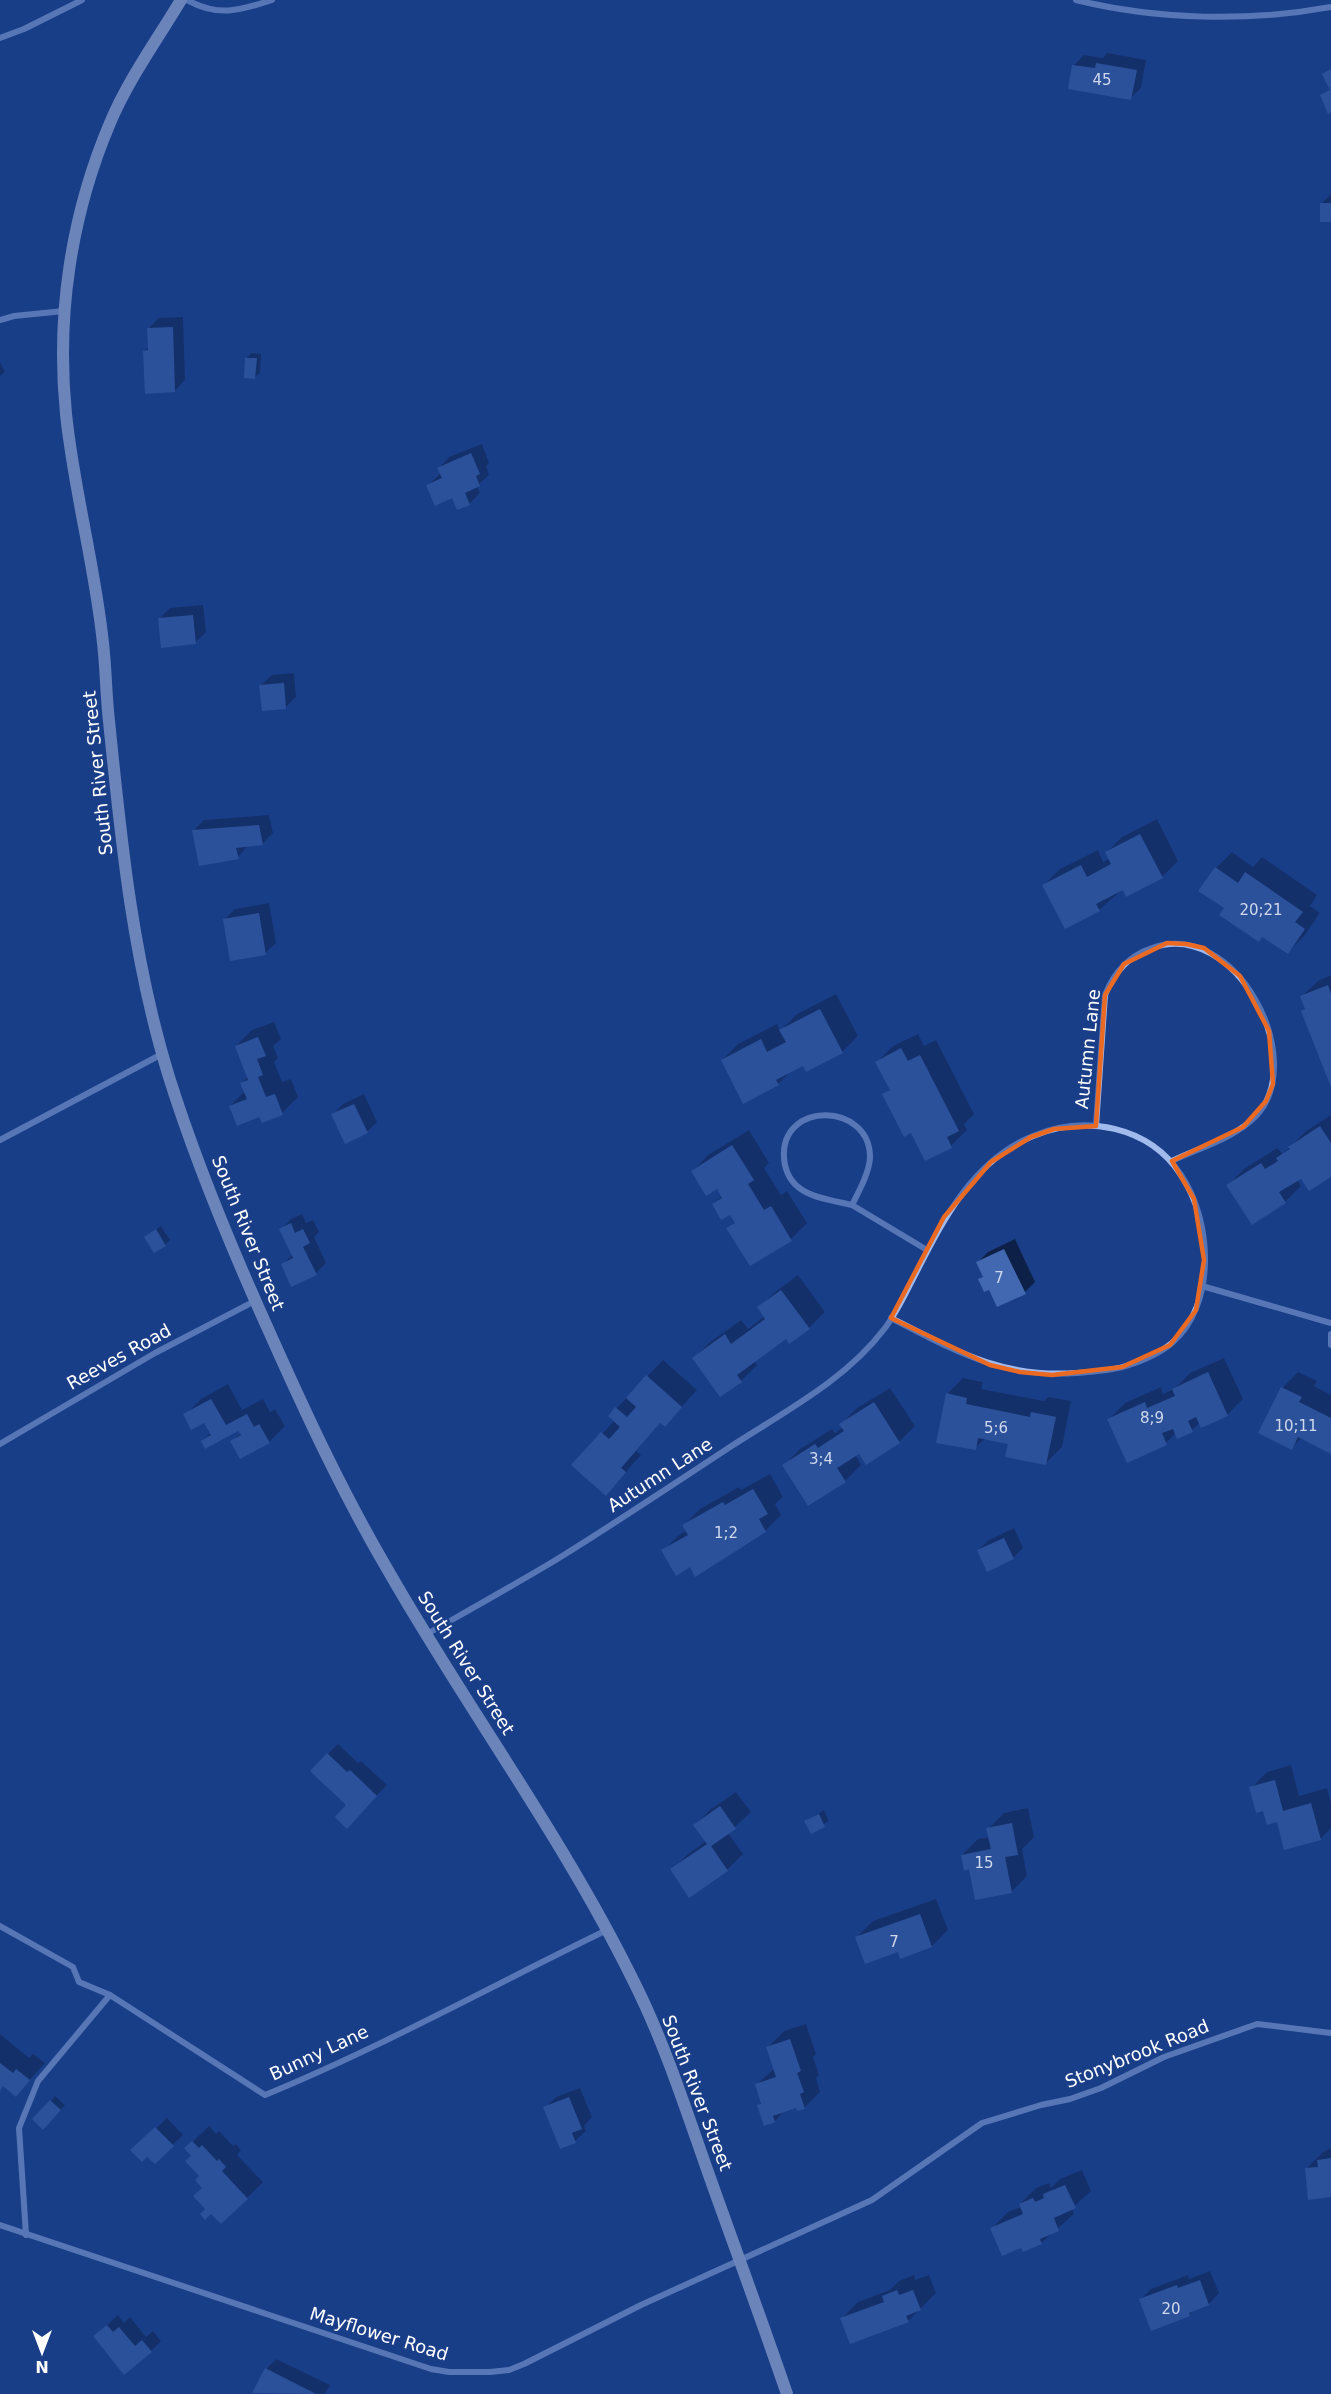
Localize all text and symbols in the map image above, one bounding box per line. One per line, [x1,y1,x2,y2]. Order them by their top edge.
house number: 45 [1092,71,1112,89]
street label: South River Street [78,690,117,856]
house number: 20;21 [1239,901,1283,919]
street label: Autumn Lane [1071,988,1104,1110]
street label: South River Street [208,1152,289,1313]
house number: 7 [994,1269,1004,1287]
street label: Reeves Road [63,1319,175,1394]
house number: 8;9 [1140,1409,1164,1427]
house number: 10;11 [1274,1417,1318,1435]
house number: 5;6 [984,1419,1008,1437]
street label: Autumn Lane [604,1433,716,1516]
house number: 3;4 [809,1450,833,1468]
house number: 1;2 [714,1524,738,1542]
street label: South River Street [414,1587,519,1738]
house number: 15 [974,1854,994,1872]
house number: 7 [889,1933,899,1951]
street label: South River Street [658,2012,737,2174]
street label: Stonybrook Road [1062,2015,1212,2092]
street label: Bunny Lane [266,2021,371,2085]
house number: 20 [1161,2300,1181,2318]
street label: Mayflower Road [307,2302,451,2365]
north arrow [12,2322,72,2382]
text: N [35,2357,49,2376]

